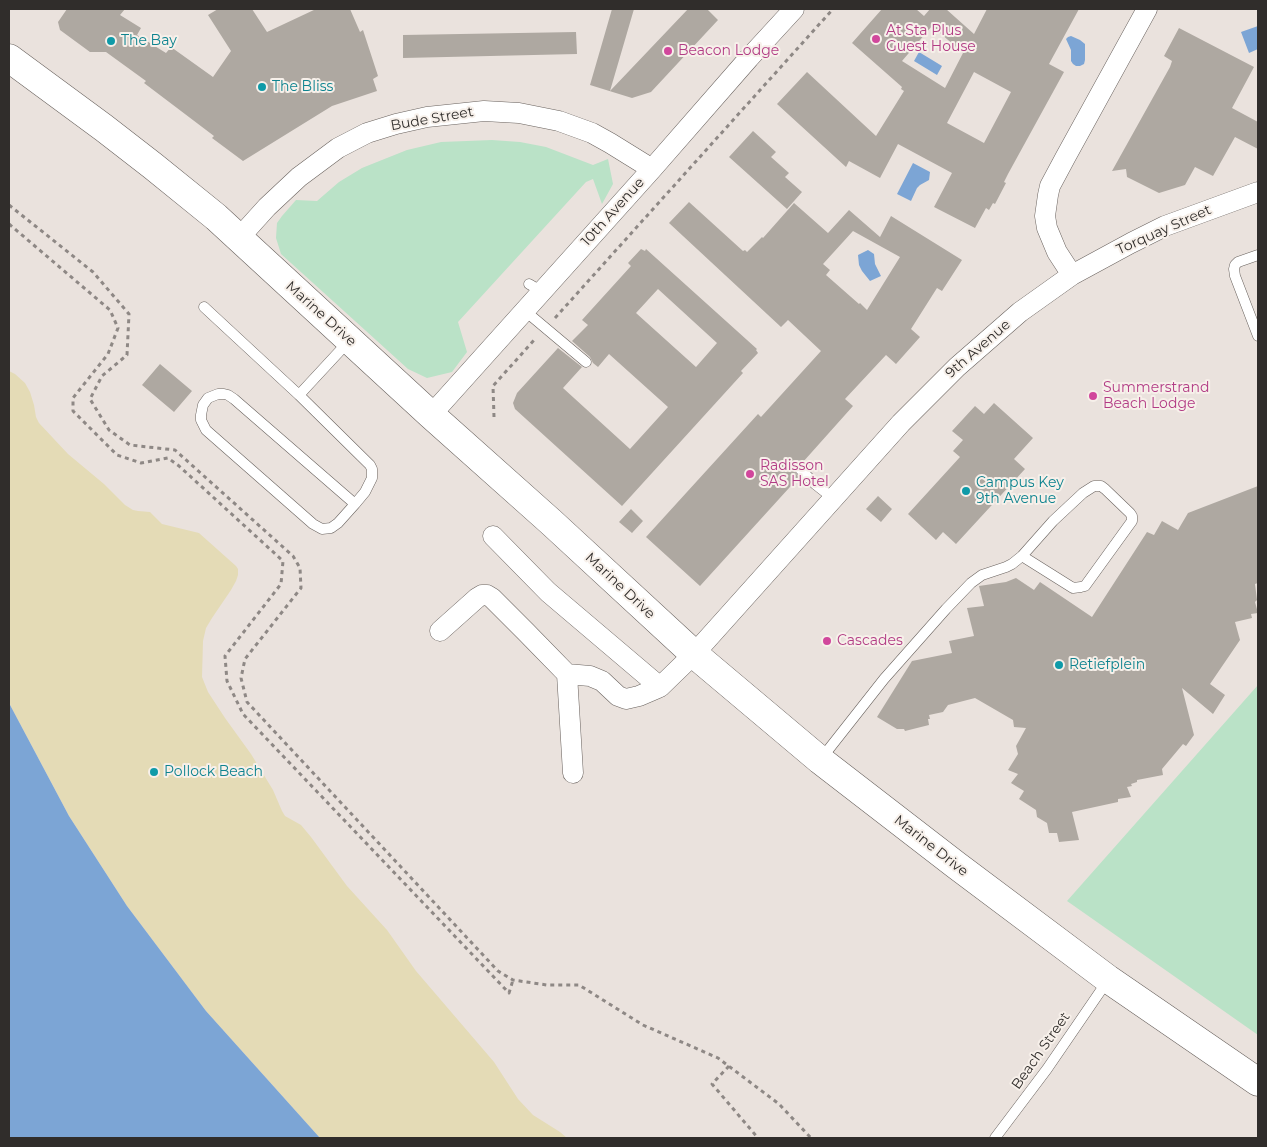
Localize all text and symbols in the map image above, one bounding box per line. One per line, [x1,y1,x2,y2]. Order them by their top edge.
place label: At Sta Plus Guest House [886,23,976,56]
place label: The Bay [121,33,177,49]
marker: At Sta Plus Guest House [870,33,882,45]
marker: The Bay [105,35,117,47]
place label: Beacon Lodge [678,43,779,59]
marker: Beacon Lodge [662,45,674,57]
place label: The Bliss [272,79,333,95]
marker: The Bliss [256,81,268,93]
street label: Bude Street [389,103,475,135]
street label: 10th Avenue [578,174,648,250]
street label: Torquay Street [1114,202,1214,258]
street label: Marine Drive [282,278,360,350]
street label: 9th Avenue [942,316,1014,382]
place label: Summerstrand Beach Lodge [1103,380,1210,412]
marker: Summerstrand Beach Lodge [1087,390,1099,402]
place label: Radisson SAS Hotel [760,458,829,491]
marker: Radisson SAS Hotel [744,468,756,480]
place label: Campus Key 9th Avenue [976,475,1064,508]
marker: Campus Key 9th Avenue [960,485,972,497]
street label: Marine Drive [582,549,658,623]
place label: Cascades [837,633,903,649]
marker: Cascades [821,635,833,647]
place label: Retiefplein [1069,657,1145,673]
marker: Retiefplein [1053,659,1065,671]
place label: Pollock Beach [164,764,263,780]
marker: Pollock Beach [148,766,160,778]
street label: Marine Drive [891,812,971,880]
street label: Beach Street [1008,1009,1074,1093]

